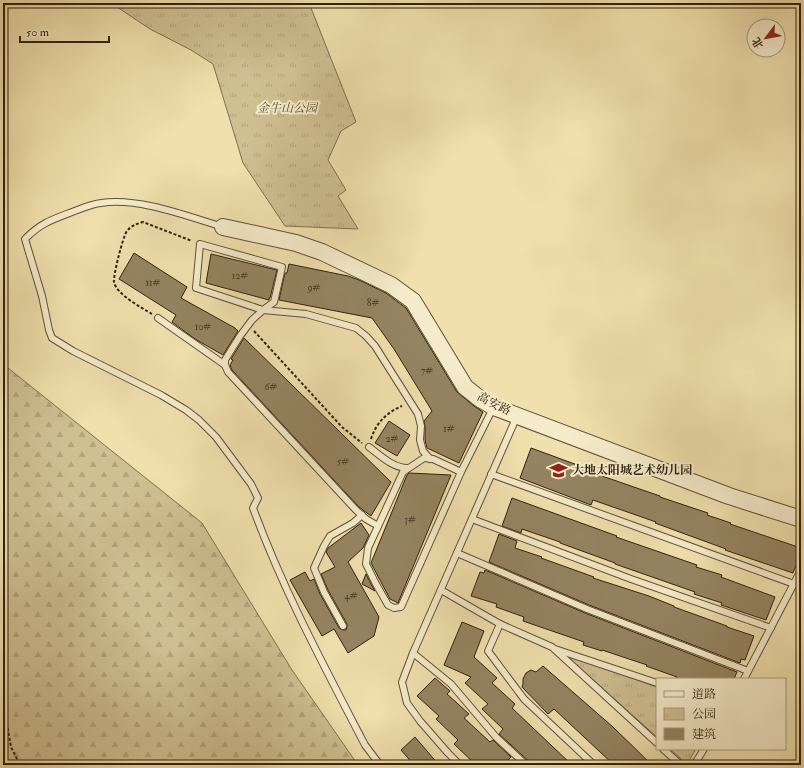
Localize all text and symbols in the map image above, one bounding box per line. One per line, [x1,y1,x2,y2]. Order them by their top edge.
scale bar [20,18,109,44]
north arrow [746,18,786,58]
text: 50 m [26,25,50,40]
text: 北 [750,35,766,51]
park label: 金牛山公园 [257,101,319,116]
house number: 12# [232,270,248,282]
house number: 11# [145,277,161,289]
house number: 9# [306,282,321,294]
house number: 8# [367,297,379,309]
house number: 10# [195,321,211,333]
house number: 7# [421,365,433,377]
house number: 6# [265,381,278,393]
street label: 高安路 [475,389,513,419]
house number: 1# [443,423,455,435]
house number: 2# [386,433,399,445]
house number: 5# [337,456,349,468]
school or university icon: 大地太阳城艺术幼儿园 [549,460,569,480]
place label: 大地太阳城艺术幼儿园 [572,463,692,478]
house number: 3# [404,514,416,526]
house number: 4# [344,590,358,602]
legend [656,678,786,750]
text: 道路 [692,687,716,702]
text: 公园 [692,707,716,722]
text: 建筑 [692,727,716,742]

